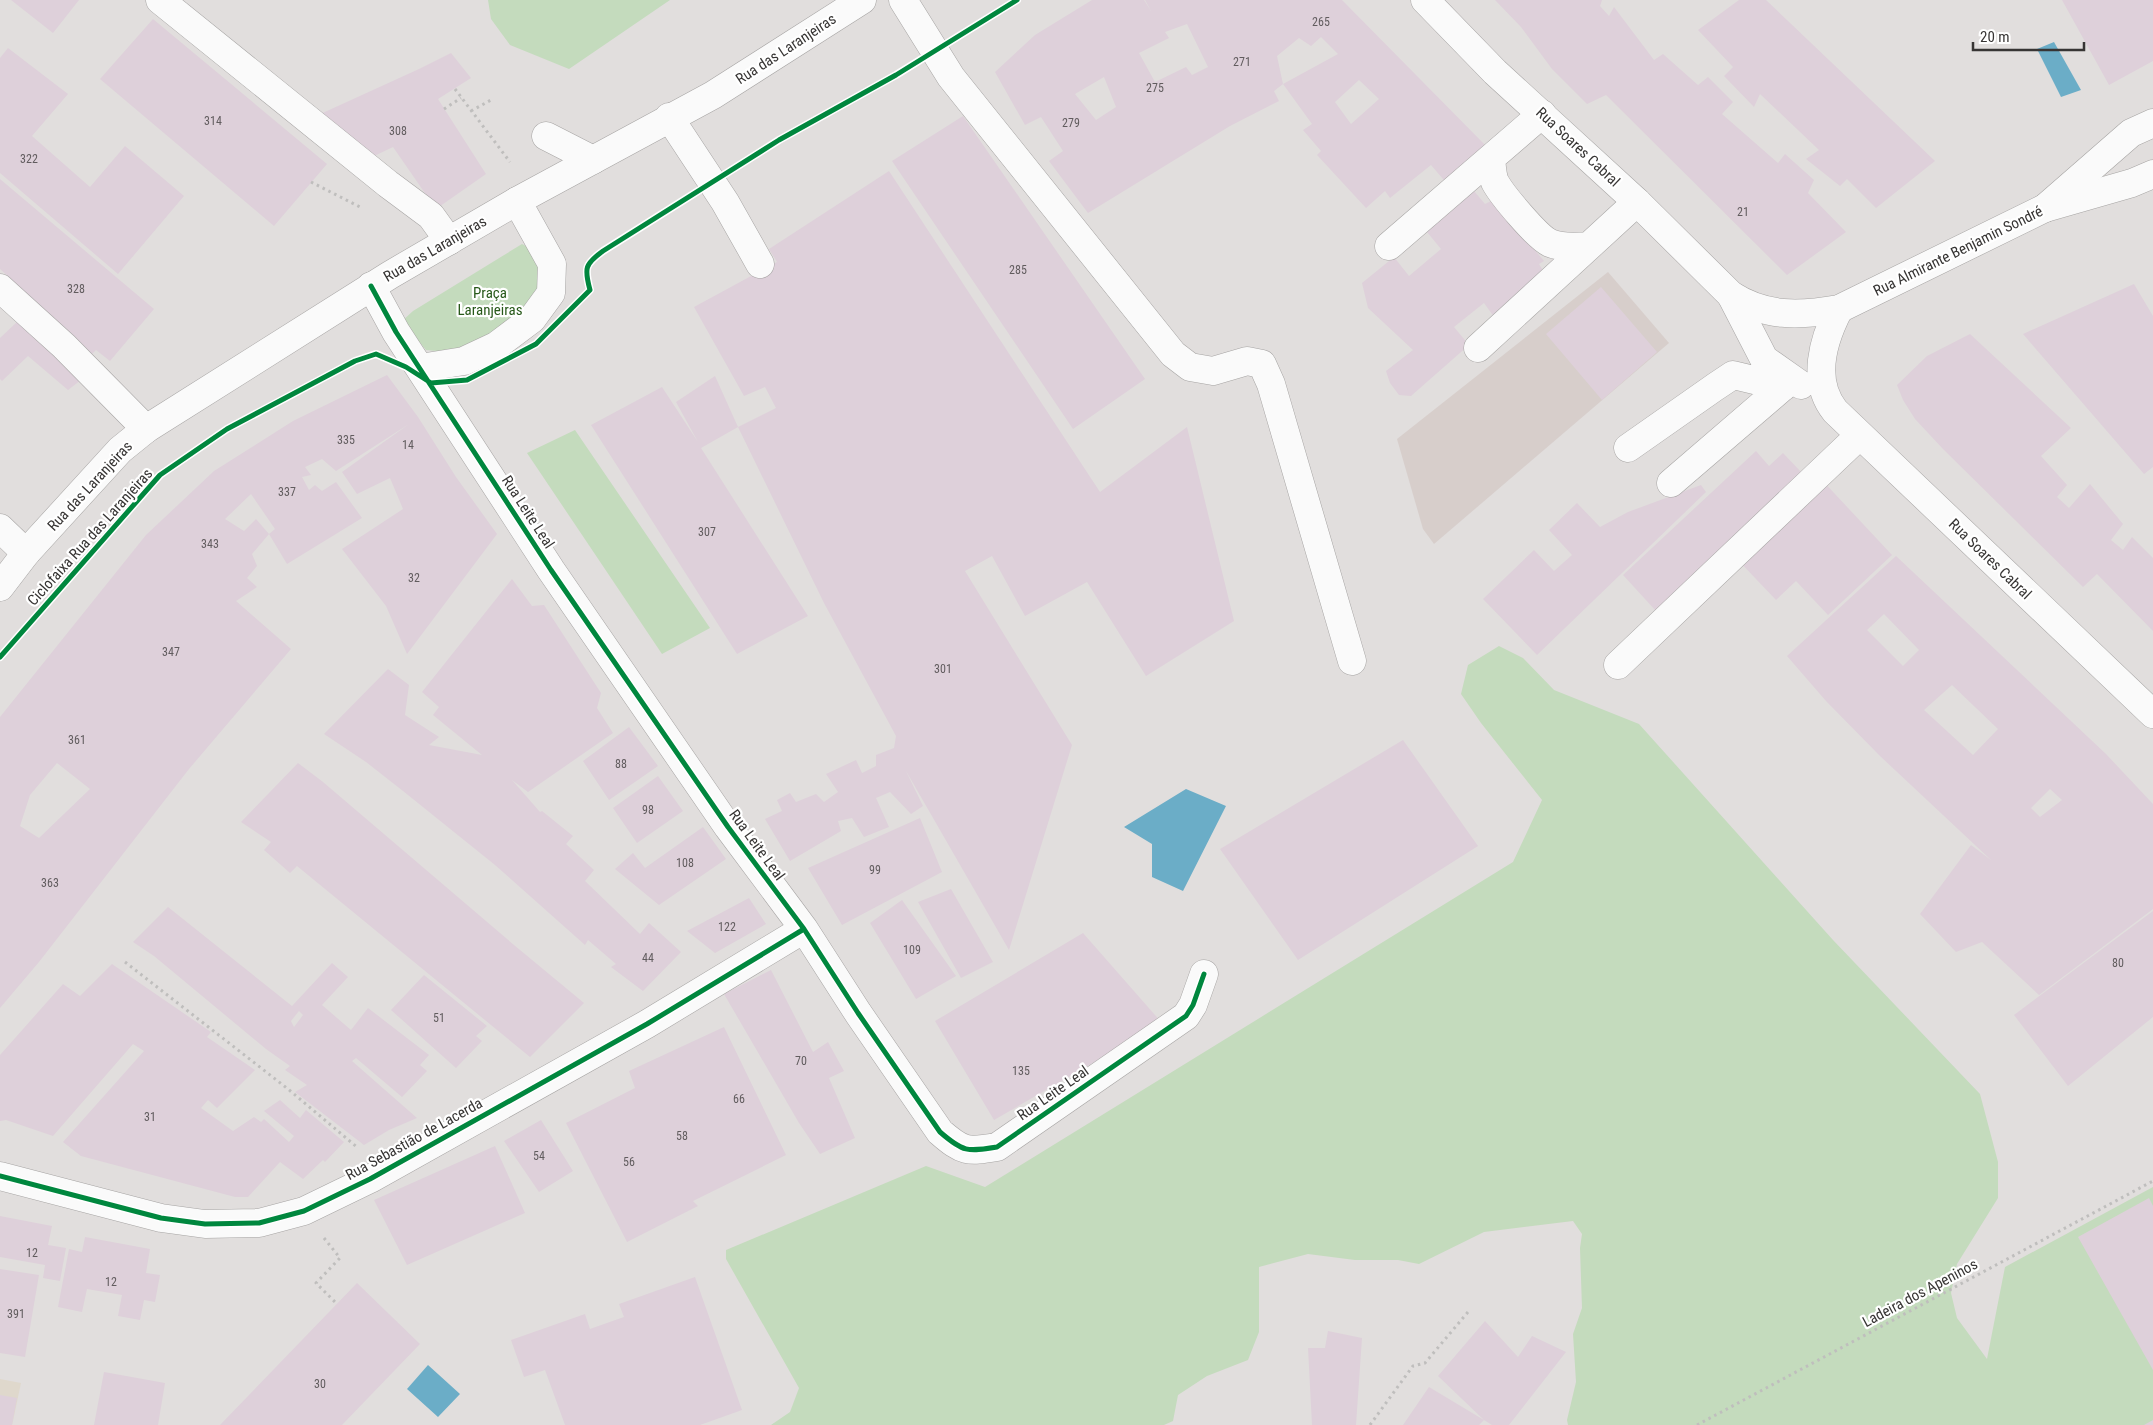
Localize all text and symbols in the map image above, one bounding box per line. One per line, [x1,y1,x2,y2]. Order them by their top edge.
street label: Rua das Laranjeiras [732,10,840,88]
house number: 265 [1312,15,1330,29]
scale bar [1973,20,2084,52]
text: 20 m [1980,28,2010,46]
house number: 271 [1233,55,1251,69]
house number: 275 [1146,81,1164,95]
street label: Rua Soares Cabral [1532,104,1624,190]
house number: 314 [204,114,222,128]
house number: 279 [1062,116,1080,130]
house number: 308 [389,124,407,138]
house number: 322 [20,152,38,166]
street label: Rua Almirante Benjamin Sondré [1870,202,2046,300]
house number: 21 [1737,205,1749,219]
street label: Rua das Laranjeiras [380,212,490,286]
house number: 285 [1009,263,1027,277]
house number: 328 [67,282,85,296]
park label: Praça Laranjeiras [457,284,523,319]
house number: 335 [337,433,355,447]
street label: Rua das Laranjeiras [44,437,136,535]
house number: 14 [402,438,414,452]
street label: Ciclofaixa Rua das Laranjeiras [24,465,156,609]
street label: Rua Leite Leal [498,472,558,552]
house number: 337 [278,485,296,499]
street label: Rua Soares Cabral [1945,515,2035,603]
house number: 307 [698,525,716,539]
house number: 343 [201,537,219,551]
house number: 32 [408,571,420,585]
house number: 347 [162,645,180,659]
house number: 301 [934,662,952,676]
house number: 361 [68,733,86,747]
house number: 88 [615,757,627,771]
house number: 98 [642,803,654,817]
street label: Rua Leite Leal [725,806,789,884]
house number: 108 [676,856,694,870]
house number: 99 [869,863,881,877]
house number: 363 [41,876,59,890]
house number: 122 [718,920,736,934]
house number: 109 [903,943,921,957]
house number: 44 [642,951,654,965]
house number: 80 [2112,956,2124,970]
house number: 51 [433,1011,445,1025]
house number: 70 [795,1054,807,1068]
street label: Rua Leite Leal [1014,1062,1092,1124]
house number: 135 [1012,1064,1030,1078]
house number: 66 [733,1092,745,1106]
street label: Rua Sebastião de Lacerda [343,1094,485,1184]
house number: 31 [144,1110,156,1124]
house number: 58 [676,1129,688,1143]
house number: 54 [533,1149,545,1163]
house number: 56 [623,1155,635,1169]
house number: 12 [26,1246,38,1260]
street label: Ladeira dos Apeninos [1859,1255,1981,1331]
house number: 12 [105,1275,117,1289]
house number: 391 [7,1307,25,1321]
house number: 30 [314,1377,326,1391]

